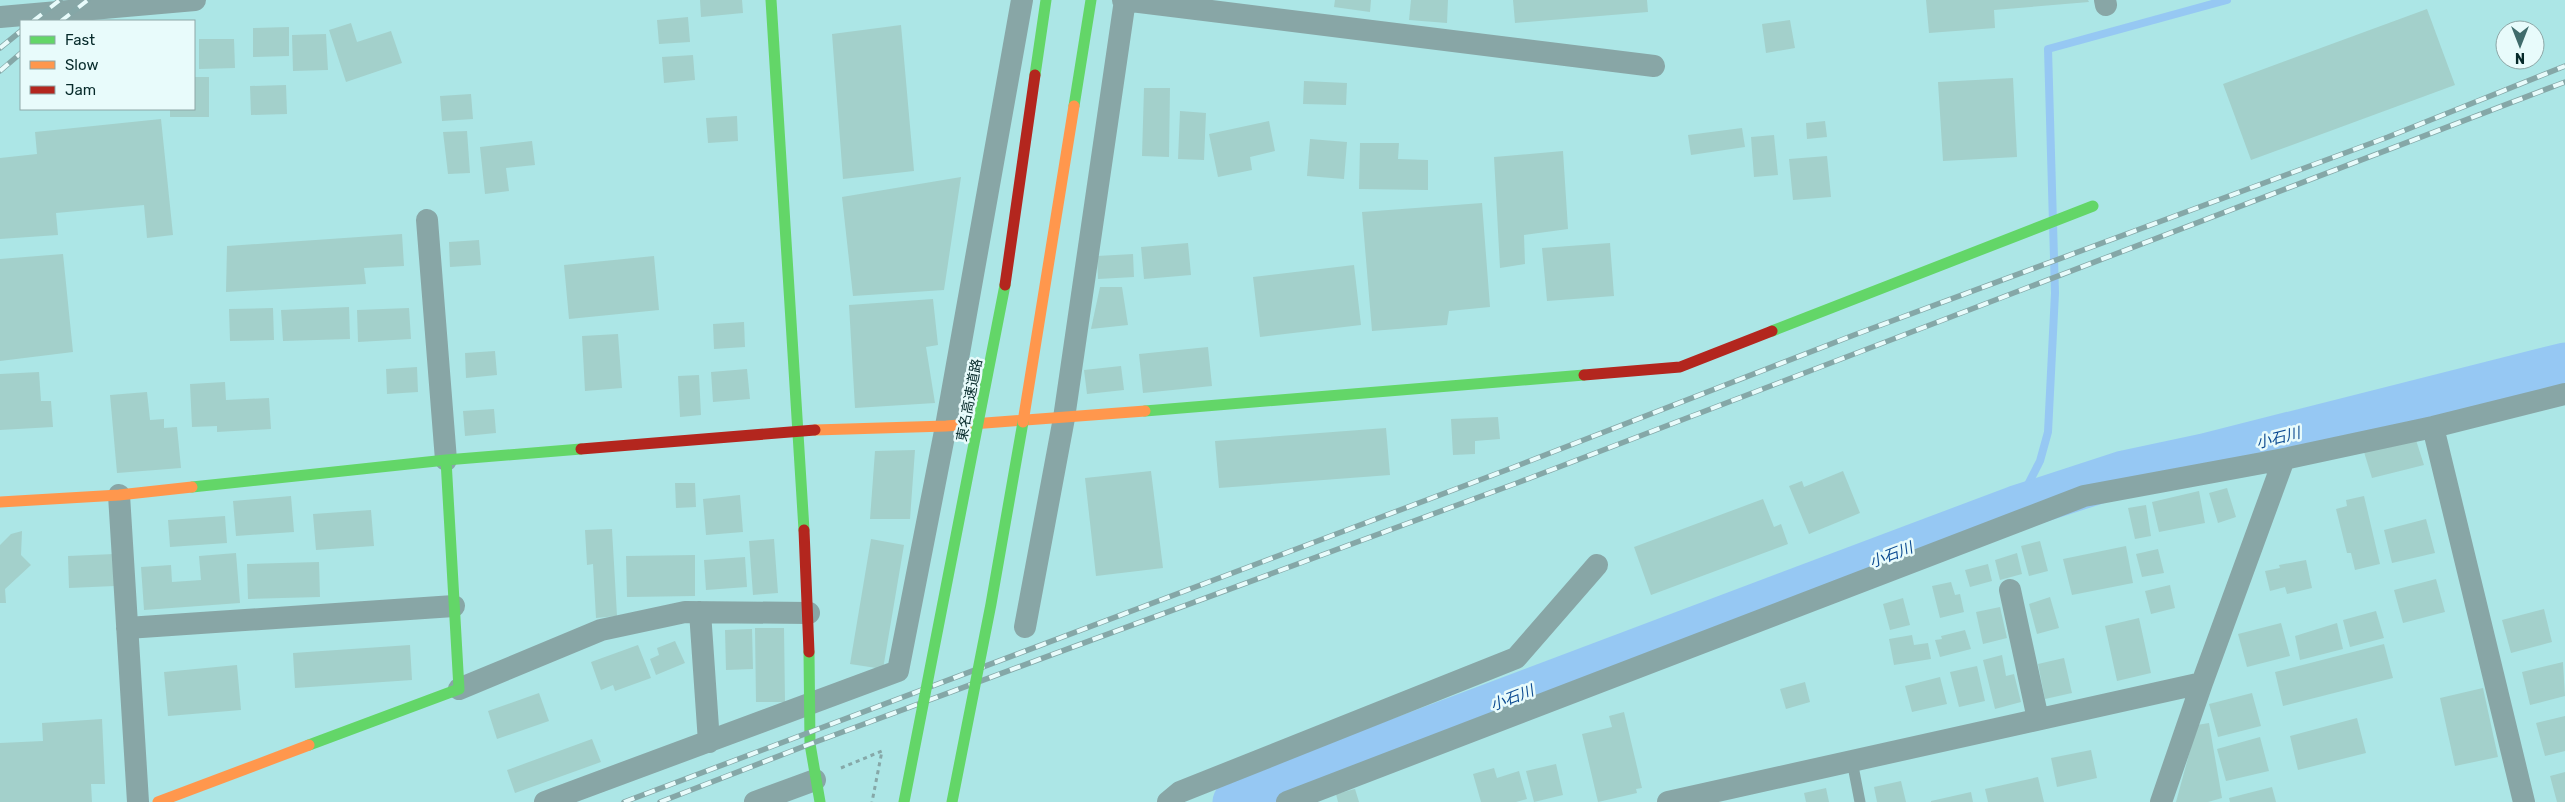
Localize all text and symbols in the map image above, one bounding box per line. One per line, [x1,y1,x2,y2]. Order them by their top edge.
legend [20,20,195,110]
north arrow [2495,20,2545,70]
text: Fast [65,31,95,49]
text: N [2515,49,2525,66]
text: Slow [65,56,98,74]
text: Jam [65,81,96,99]
street label: 東名高速道路 [953,357,986,443]
water label: 小石川 [2254,423,2304,452]
water label: 小石川 [1867,538,1917,571]
water label: 小石川 [1488,681,1538,714]

